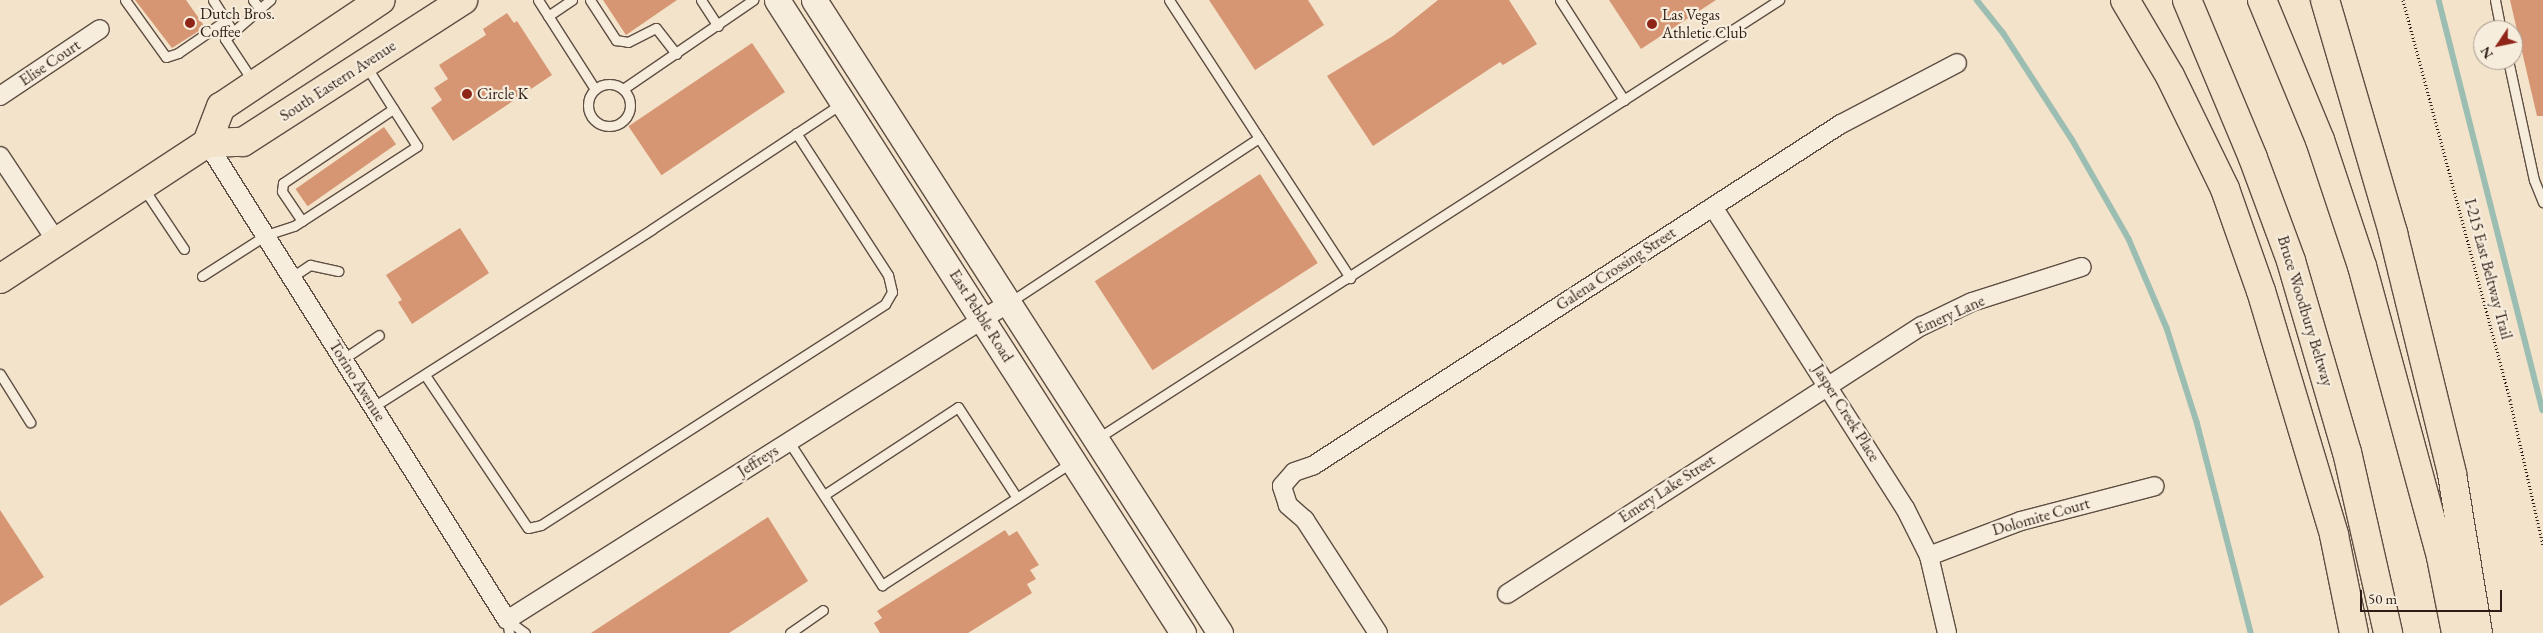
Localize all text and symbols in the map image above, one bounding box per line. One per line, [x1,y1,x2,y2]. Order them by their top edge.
place label: Dutch Bros. Coffee [200,4,275,42]
place label: Las Vegas Athletic Club [1662,5,1747,43]
marker: Dutch Bros. Coffee [184,17,196,29]
marker: Las Vegas Athletic Club [1646,18,1658,30]
north arrow [2473,20,2523,70]
street label: Elise Court [16,36,84,90]
street label: South Eastern Avenue [276,36,400,126]
text: N [2476,43,2497,63]
place label: Circle K [477,84,528,104]
marker: Circle K [461,88,473,100]
street label: I-215 East Beltway Trail [2460,197,2516,341]
street label: Galena Crossing Street [1553,223,1679,315]
street label: Bruce Woodbury Beltway [2273,233,2337,389]
street label: East Pebble Road [945,266,1017,366]
street label: Emery Lane [1912,291,1988,339]
street label: Torino Avenue [325,337,389,425]
street label: Jasper Creek Place [1808,361,1884,465]
street label: Jeffreys [734,441,782,481]
street label: Emery Lake Street [1615,451,1719,527]
street label: Dolomite Court [1990,494,2092,540]
scale bar [2363,580,2506,612]
text: 50 m [2368,589,2397,608]

